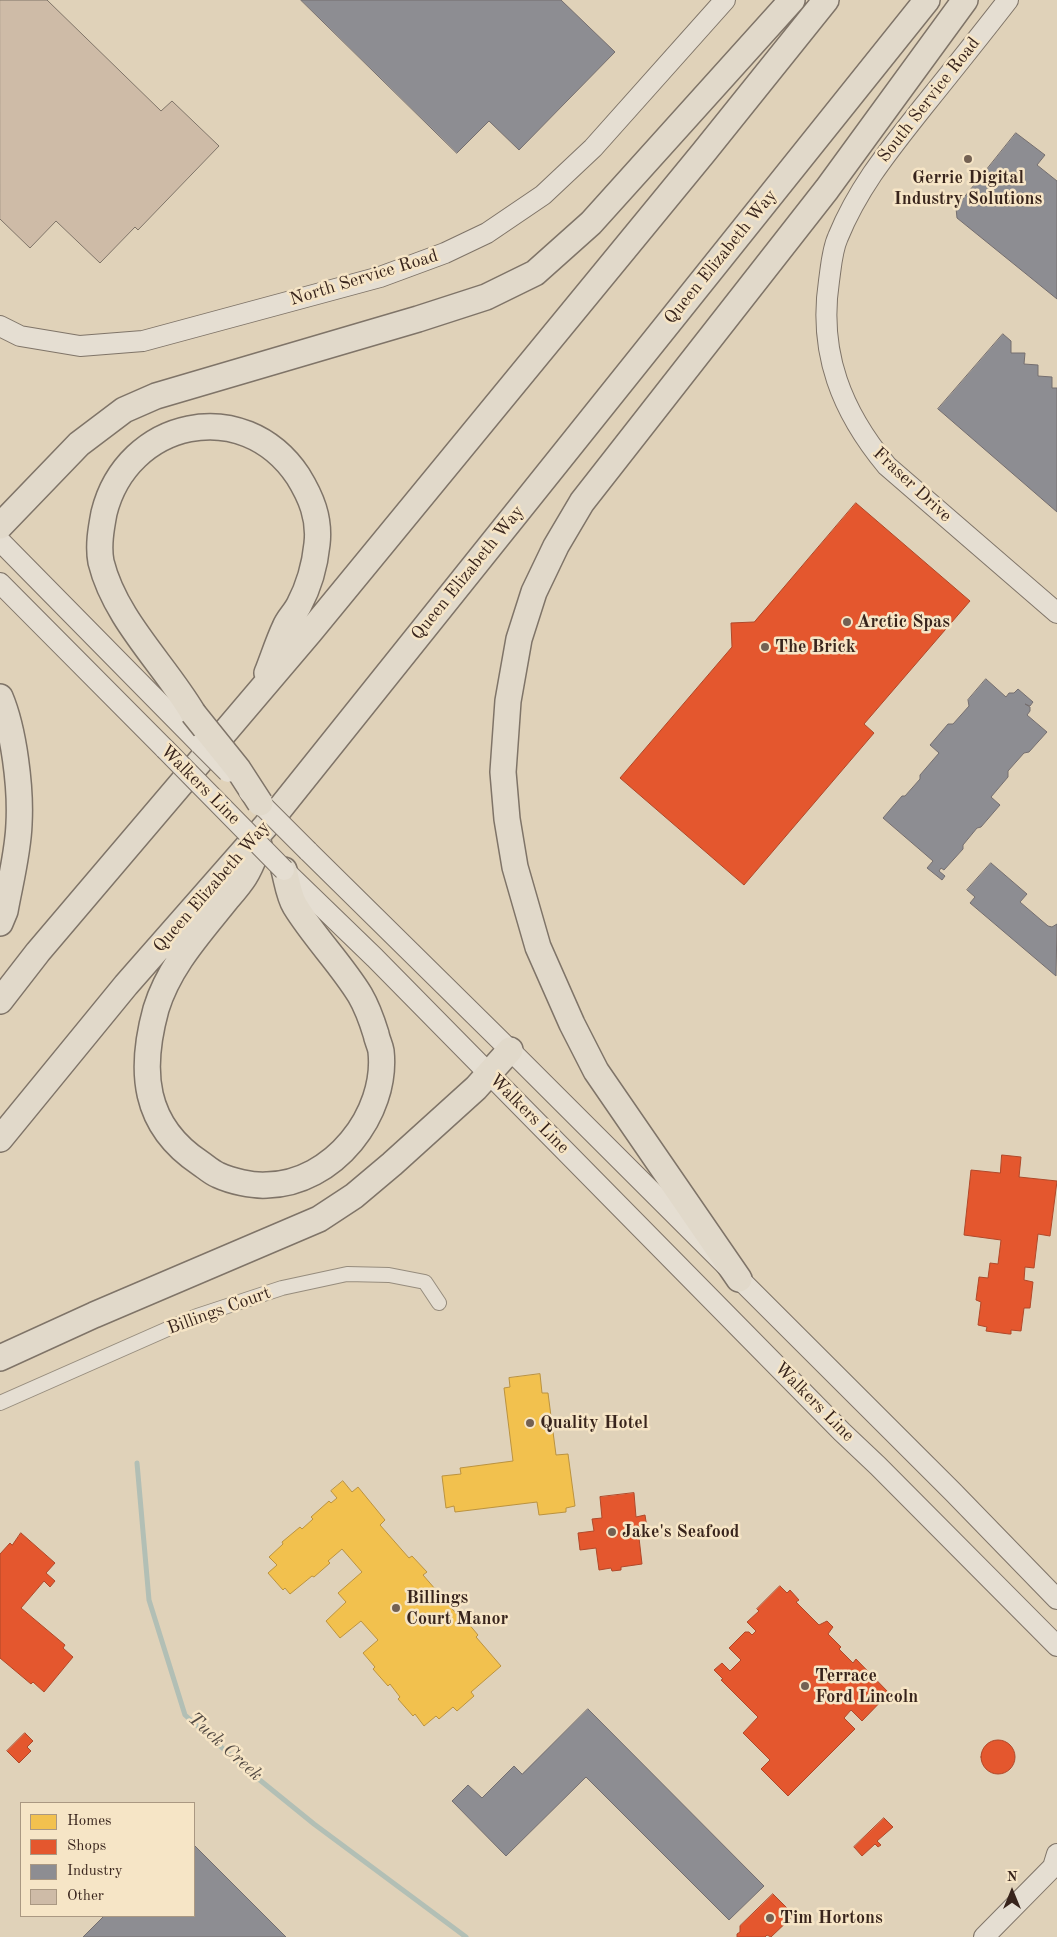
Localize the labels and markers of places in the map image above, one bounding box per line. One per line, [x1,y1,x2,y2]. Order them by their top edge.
marker: Gerrie Digital Industry Solutions [962,153,974,165]
place label: Gerrie Digital Industry Solutions [894,167,1042,210]
place label: Arctic Spas [857,611,950,633]
marker: Arctic Spas [841,616,853,628]
place label: The Brick [775,636,856,658]
marker: The Brick [759,641,771,653]
place label: Quality Hotel [540,1412,648,1434]
marker: Quality Hotel [524,1417,536,1429]
place label: Jake's Seafood [622,1521,739,1543]
marker: Jake's Seafood [606,1526,618,1538]
place label: Billings Court Manor [406,1587,508,1630]
marker: Billings Court Manor [390,1602,402,1614]
place label: Terrace Ford Lincoln [815,1665,918,1708]
marker: Terrace Ford Lincoln [799,1680,811,1692]
place label: Tim Hortons [780,1907,883,1929]
marker: Tim Hortons [764,1912,776,1924]

